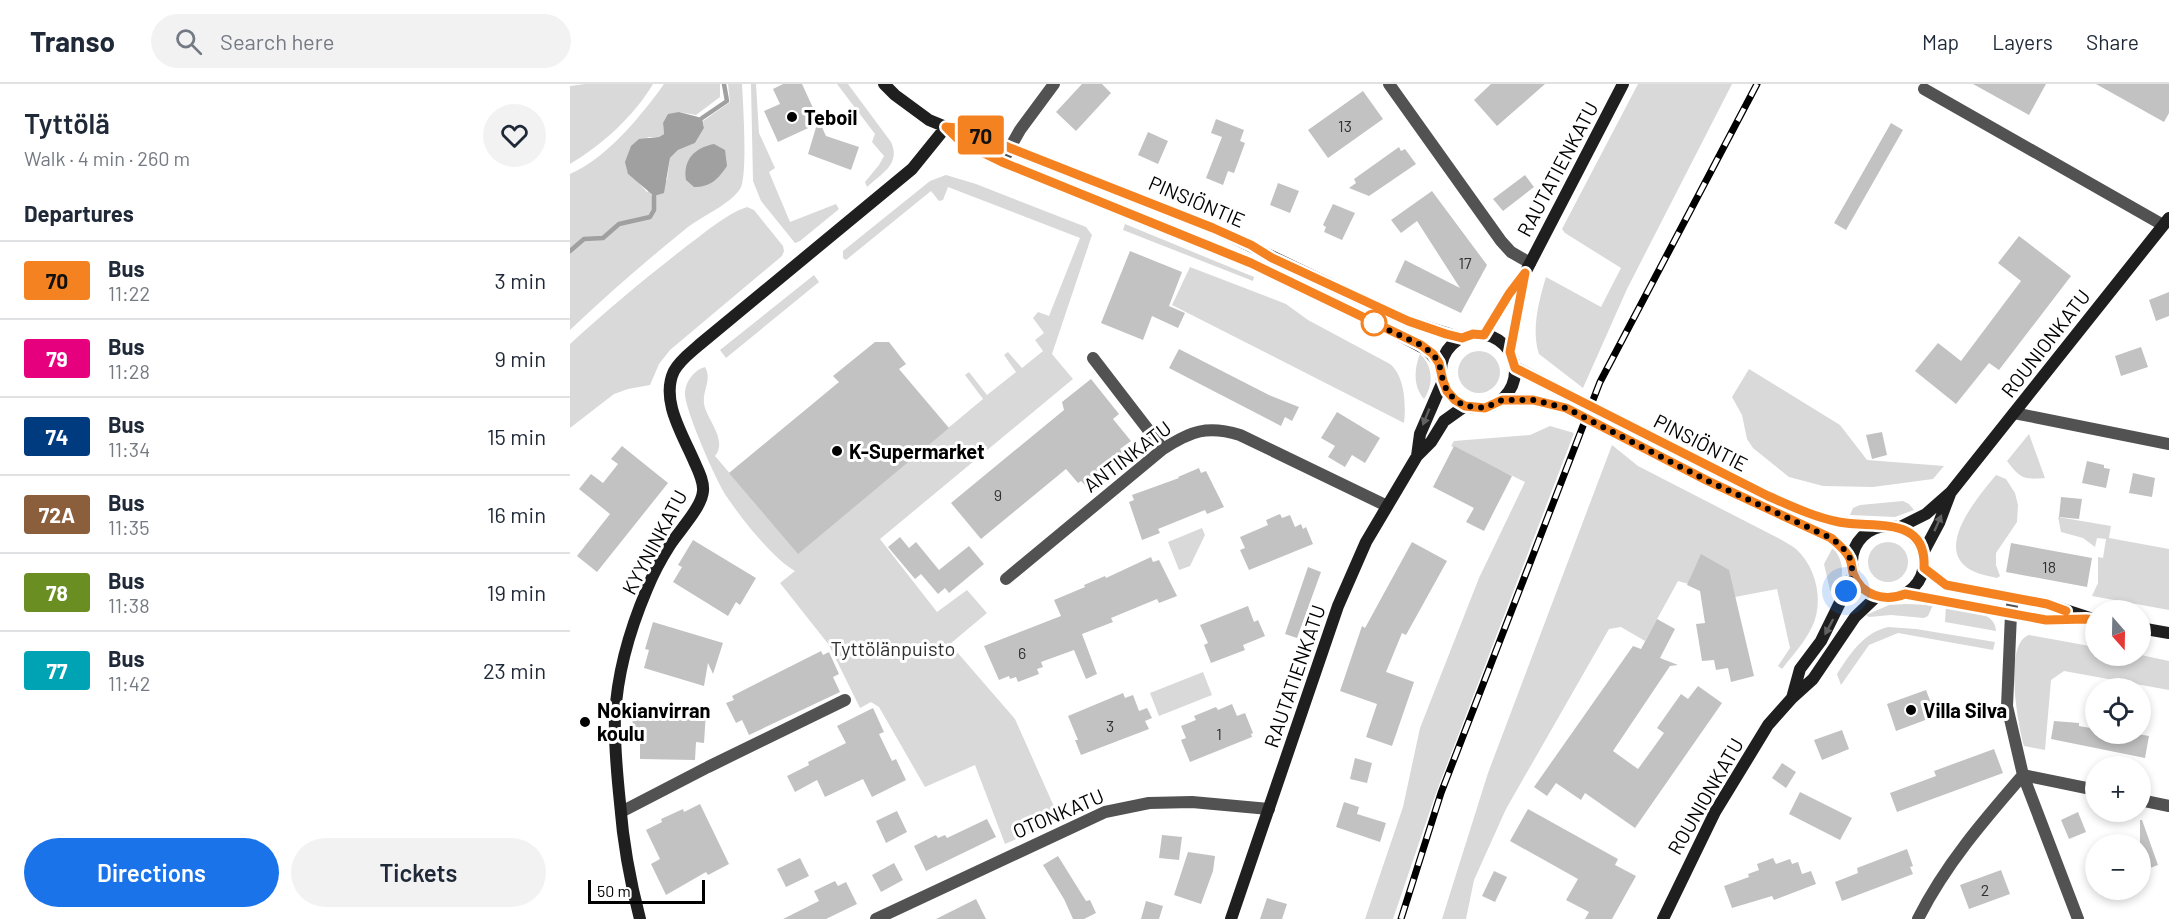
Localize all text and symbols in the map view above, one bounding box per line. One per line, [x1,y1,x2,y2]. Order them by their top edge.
search box [151,14,571,68]
text: Transo [30,24,115,58]
icon: search [172,25,205,58]
text: Search here [220,28,334,54]
text: Map [1922,29,1959,54]
text: Layers [1992,29,2053,54]
text: Share [2086,29,2139,54]
street label: RAUTATIENKATU [1511,98,1603,240]
button: heart [483,104,546,167]
place label: Teboil [804,105,857,129]
text: Tyttölä [24,106,110,140]
marker: Teboil [785,110,799,124]
line badge: 70 [954,116,1008,154]
house number: 13 [1338,116,1352,135]
text: 70 [970,123,992,148]
text: Walk · 4 min · 260 m [24,146,190,170]
street label: PINSIÖNTIE [1145,170,1249,232]
text: Departures [24,200,134,226]
house number: 17 [1458,253,1472,272]
text: Bus [108,255,145,281]
text: 3 min [495,267,546,293]
text: 70 [46,268,68,293]
text: 11:22 [108,281,150,305]
street label: ROUNIONKATU [1995,284,2095,402]
unlabelled marker [1361,310,1387,336]
text: Bus [108,333,145,359]
text: 9 min [494,345,546,371]
text: 79 [46,346,68,371]
text: 11:28 [108,359,150,383]
street label: PINSIÖNTIE [1650,408,1752,476]
one-way arrow [1421,409,1431,427]
text: Bus [108,411,145,437]
street label: ANTINKATU [1078,415,1176,497]
text: 15 min [487,423,546,449]
text: 74 [45,424,69,449]
text: 11:34 [108,437,150,461]
place label: K-Supermarket [849,439,985,463]
marker: K-Supermarket [830,444,844,458]
house number: 9 [994,485,1002,504]
street label: KYYNINKATU [616,486,692,598]
text: Bus [108,489,145,515]
text: 16 min [487,501,546,527]
text: 72A [39,502,75,527]
one-way arrow [1934,514,1943,532]
text: 11:35 [108,515,149,539]
house number: 18 [2042,557,2056,576]
text: Bus [108,567,145,593]
your location [1831,576,1861,606]
text: 19 min [487,579,546,605]
text: 78 [46,580,68,605]
text: 11:38 [108,593,150,617]
north arrow [2085,600,2151,666]
map controls [2085,600,2151,900]
street label: RAUTATIENKATU [1258,602,1330,750]
one-way arrow [1824,618,1834,636]
park label: Tyttölänpuisto [831,636,955,660]
house number: 6 [1018,643,1026,662]
text: Bus [108,645,145,671]
text: 23 min [483,657,546,683]
text: 77 [47,658,67,683]
text: 11:42 [108,671,151,695]
button: locate [2085,678,2151,744]
place label: Nokianvirran koulu [597,698,710,745]
place label: Villa Silva [1923,698,2007,722]
marker: Villa Silva [1904,703,1918,717]
marker: Nokianvirran koulu [578,715,592,729]
house number: 3 [1106,716,1114,735]
house number: 1 [1216,724,1222,743]
street label: ROUNIONKATU [1662,734,1748,858]
button: + [2085,756,2151,822]
street label: OTONKATU [1009,783,1107,843]
button: − [2085,834,2151,900]
button: Directions [24,838,279,907]
button: Tickets [291,838,546,907]
scale bar [588,877,705,904]
house number: 2 [1981,880,1989,899]
text: 50 m [597,881,631,900]

